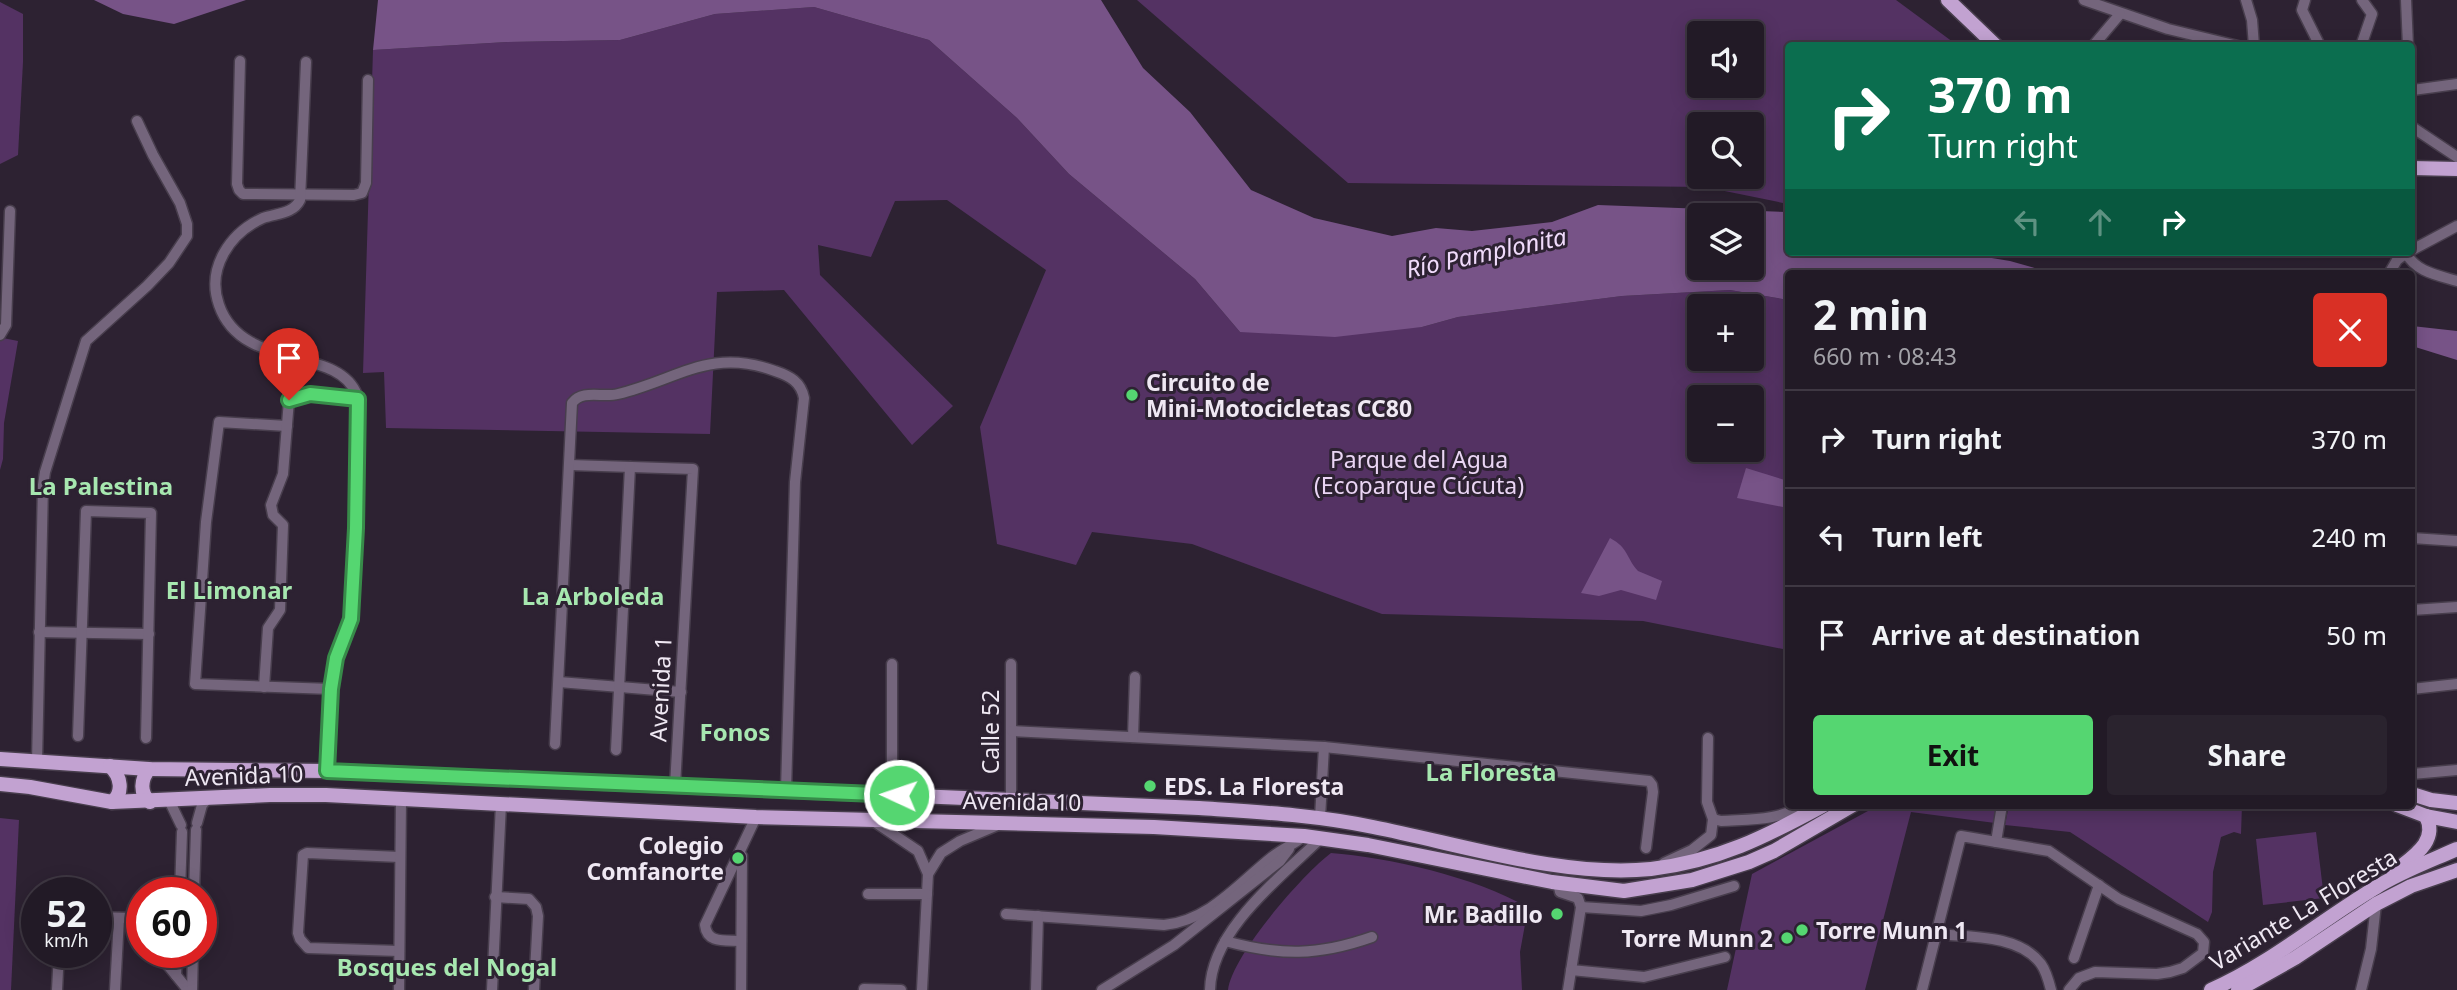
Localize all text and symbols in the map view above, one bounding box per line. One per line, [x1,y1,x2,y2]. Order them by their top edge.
map controls [1687,21,1764,462]
button: sound [1687,21,1764,98]
text: 370 m [1928,61,2073,127]
icon: right [1813,70,1904,161]
button: search [1687,112,1764,189]
text: Turn right [1928,124,2078,167]
button: layers [1687,203,1764,280]
icon: left [2008,203,2046,241]
icon: ahead [2081,203,2119,241]
icon: right [2154,203,2192,241]
water label: Río Pamplonita [1403,219,1570,285]
text: 2 min [1813,285,1929,342]
button: close [2313,293,2387,367]
button: + [1687,294,1764,371]
pin [259,328,319,400]
icon: arrive [270,339,308,377]
text: 660 m · 08:43 [1813,340,1957,372]
place label: Circuito de Mini-Motocicletas CC80 [1146,366,1412,424]
button: − [1687,385,1764,462]
marker: Circuito de Mini-Motocicletas CC80 [1124,387,1140,403]
icon: right [1813,420,1851,458]
text: Turn right [1872,421,2002,457]
text: 370 m [2311,421,2387,457]
park label: Parque del Agua (Ecoparque Cúcuta) [1314,443,1524,501]
district label: La Palestina [29,469,173,502]
icon: left [1813,518,1851,556]
text: Turn left [1872,519,1983,555]
text: 240 m [2311,519,2387,555]
district label: El Limonar [166,573,293,606]
district label: La Arboleda [522,579,664,612]
icon: arrive [1813,616,1851,654]
text: Arrive at destination [1872,617,2141,653]
text: 50 m [2326,617,2387,653]
street label: Avenida 1 [641,635,679,743]
street label: Calle 52 [974,690,1006,774]
district label: Fonos [700,715,770,748]
button: Exit [1813,715,2093,795]
button: Share [2107,715,2387,795]
district label: La Floresta [1426,755,1556,788]
street label: Avenida 10 [184,757,304,793]
position arrow [862,758,936,832]
place label: EDS. La Floresta [1164,770,1344,802]
marker: EDS. La Floresta [1142,778,1158,794]
street label: Avenida 10 [962,784,1082,818]
place label: Colegio Comfanorte [586,829,724,887]
street label: Variante La Floresta [2203,840,2403,978]
marker: Colegio Comfanorte [730,850,746,866]
speed limit sign: 60 [126,877,217,968]
text: 52 [46,890,87,937]
place label: Mr. Badillo [1424,898,1543,930]
marker: Mr. Badillo [1549,906,1565,922]
place label: Torre Munn 1 [1816,914,1968,946]
place label: Torre Munn 2 [1621,922,1773,954]
marker: Torre Munn 1 [1794,922,1810,938]
text: km/h [44,928,89,952]
marker: Torre Munn 2 [1779,930,1795,946]
district label: Bosques del Nogal [337,950,557,983]

